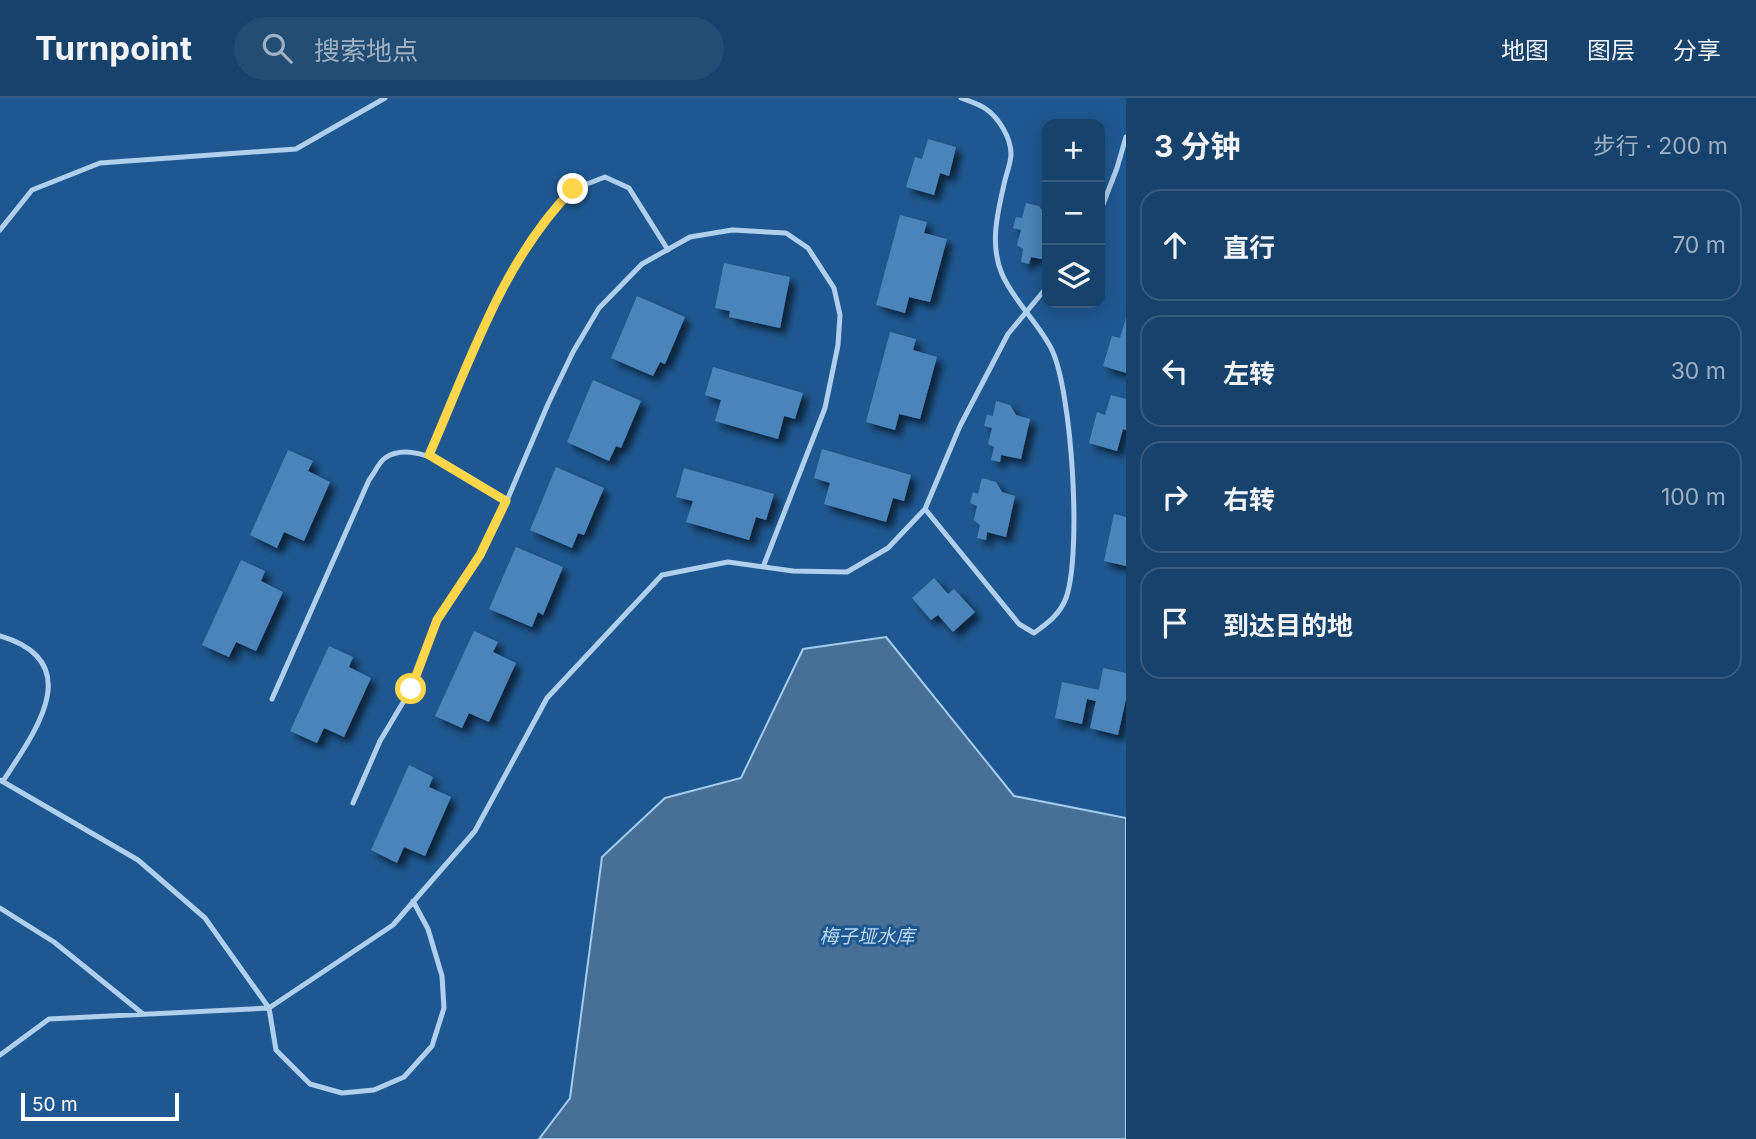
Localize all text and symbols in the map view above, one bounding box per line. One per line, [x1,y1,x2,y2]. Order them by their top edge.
search box [234,17,724,80]
text: Turnpoint [35,28,192,68]
icon: search [258,29,296,67]
text: 搜索地点 [314,35,418,66]
text: 地图 [1501,36,1549,65]
text: 图层 [1587,36,1635,65]
text: 分享 [1673,36,1721,65]
map controls [1042,119,1105,308]
button: + [1042,119,1105,182]
text: 3 分钟 [1154,128,1240,164]
text: 步行 · 200 m [1593,132,1728,160]
route end [557,173,588,204]
button: − [1042,182,1105,245]
icon: ahead [1156,226,1194,264]
text: 70 m [1672,231,1726,259]
text: 直行 [1223,232,1275,263]
button: layers [1042,245,1105,308]
icon: left [1156,352,1194,390]
text: 30 m [1671,357,1726,385]
text: 左转 [1223,358,1275,389]
icon: right [1156,478,1194,516]
text: 100 m [1661,483,1726,511]
text: 右转 [1223,484,1275,515]
icon: arrive [1156,604,1194,642]
text: 到达目的地 [1223,610,1353,641]
route start [395,673,426,704]
water label: 梅子垭水库 [819,925,917,948]
scale bar [21,1090,178,1122]
text: 50 m [32,1093,78,1116]

